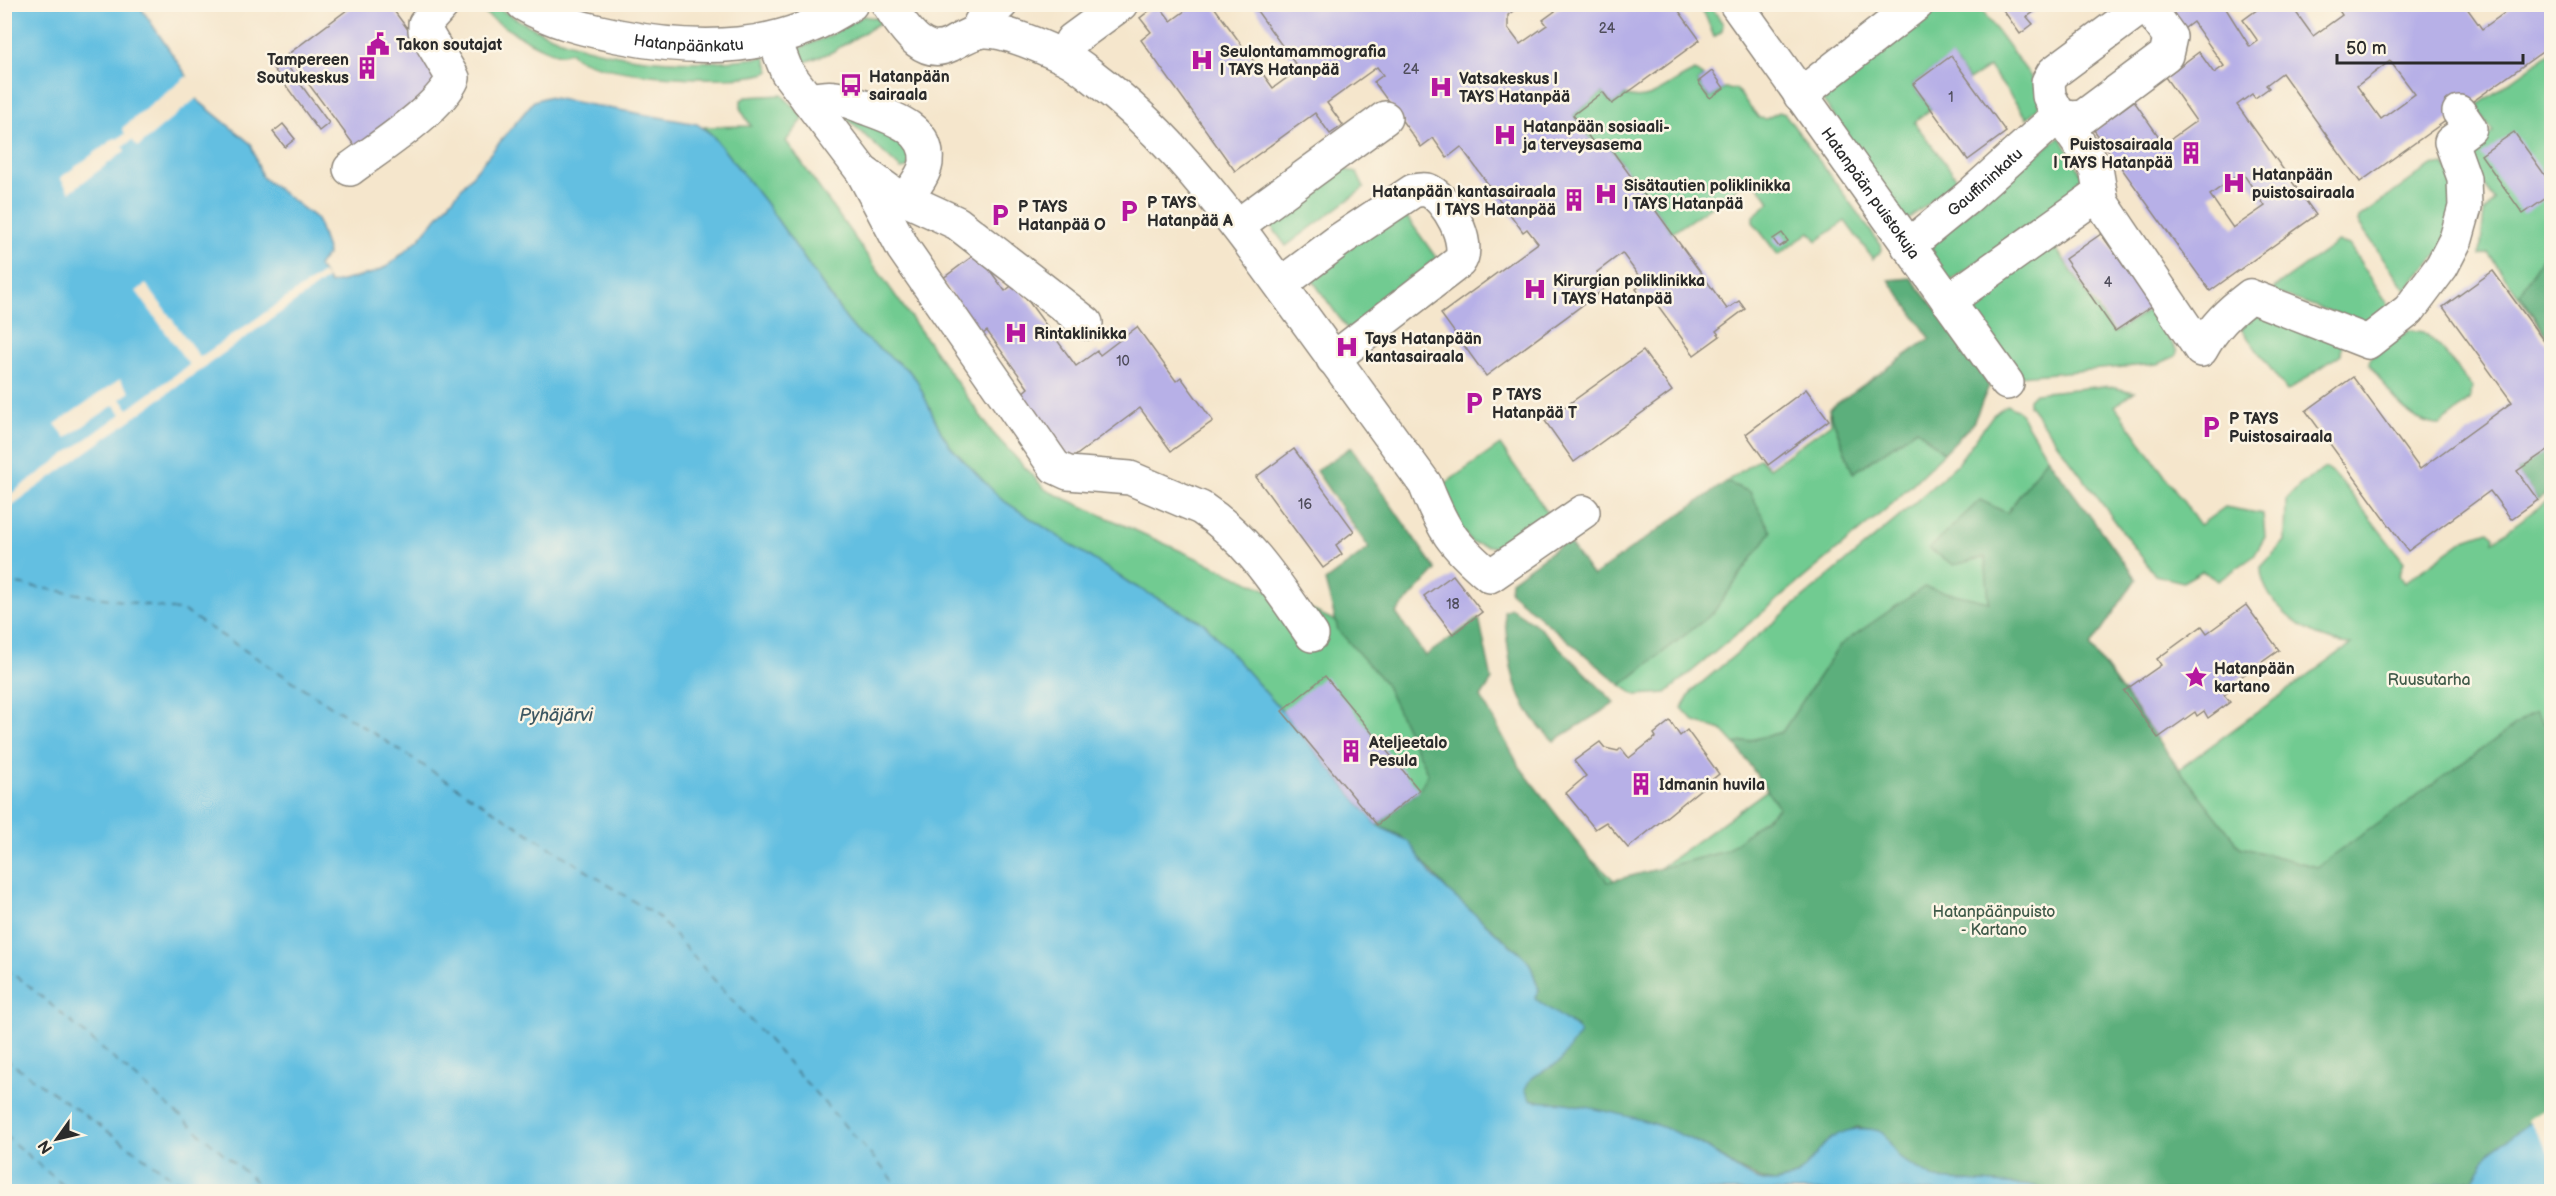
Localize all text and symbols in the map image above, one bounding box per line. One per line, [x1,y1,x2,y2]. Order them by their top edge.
house number: 24 [1599,20,1616,37]
scale bar [2337,27,2523,65]
public building icon: Takon soutajat [365,31,391,57]
street label: Hatanpäänkatu [632,31,745,57]
place label: Takon soutajat [396,36,503,55]
text: 50 m [2346,38,2387,59]
place label: Seulontamammografia | TAYS Hatanpää [1220,43,1386,80]
hospital icon: Seulontamammografia | TAYS Hatanpää [1189,47,1215,73]
place label: Tampereen Soutukeskus [257,51,349,88]
building icon: Tampereen Soutukeskus [354,55,380,81]
house number: 24 [1403,61,1420,78]
place label: Hatanpään sairaala [869,68,950,105]
place label: Vatsakeskus | TAYS Hatanpää [1459,70,1570,107]
bus stop icon: Hatanpään sairaala [838,72,864,98]
hospital icon: Vatsakeskus | TAYS Hatanpää [1428,74,1454,100]
house number: 1 [1948,89,1954,106]
place label: Hatanpään sosiaali- ja terveysasema [1522,118,1670,155]
hospital icon: Hatanpään sosiaali- ja terveysasema [1492,122,1518,148]
street label: Hatanpään puistokuja [1816,124,1923,263]
place label: Puistosairaala | TAYS Hatanpää [2054,136,2173,173]
building icon: Puistosairaala | TAYS Hatanpää [2178,140,2204,166]
street label: Gauffininkatu [1944,145,2027,221]
place label: Hatanpään puistosairaala [2252,166,2355,203]
hospital icon: Hatanpään puistosairaala [2221,170,2247,196]
place label: Sisätautien poliklinikka | TAYS Hatanpää [1624,177,1791,214]
hospital icon: Sisätautien poliklinikka | TAYS Hatanpää [1593,181,1619,207]
place label: Hatanpään kantasairaala | TAYS Hatanpää [1372,183,1556,220]
building icon: Hatanpään kantasairaala | TAYS Hatanpää [1561,187,1587,213]
place label: P TAYS Hatanpää A [1147,194,1233,231]
place label: P TAYS Hatanpää O [1018,198,1106,235]
parking icon: P TAYS Hatanpää A [1116,198,1142,224]
parking icon: P TAYS Hatanpää O [987,202,1013,228]
place label: Kirurgian poliklinikka | TAYS Hatanpää [1553,272,1705,309]
house number: 4 [2104,274,2113,291]
hospital icon: Kirurgian poliklinikka | TAYS Hatanpää [1522,276,1548,302]
hospital icon: Rintaklinikka [1003,320,1029,346]
place label: Rintaklinikka [1034,325,1127,344]
place label: Tays Hatanpään kantasairaala [1365,330,1482,367]
hospital icon: Tays Hatanpään kantasairaala [1334,334,1360,360]
house number: 10 [1116,353,1130,370]
place label: P TAYS Hatanpää T [1492,386,1578,423]
parking icon: P TAYS Hatanpää T [1461,390,1487,416]
place label: P TAYS Puistosairaala [2229,410,2333,447]
parking icon: P TAYS Puistosairaala [2198,414,2224,440]
house number: 16 [1298,496,1312,513]
house number: 18 [1446,596,1460,613]
place label: Hatanpään kartano [2214,660,2295,697]
place icon: Hatanpään kartano [2183,664,2209,690]
park label: Ruusutarha [2387,671,2471,690]
water label: Pyhäjärvi [519,705,594,726]
place label: Ateljeetalo Pesula [1368,734,1447,771]
building icon: Ateljeetalo Pesula [1338,738,1364,764]
building icon: Idmanin huvila [1628,771,1654,797]
place label: Idmanin huvila [1659,776,1765,795]
park label: Hatanpäänpuisto - Kartano [1933,903,2055,940]
north arrow [27,1109,87,1169]
text: N [35,1136,57,1157]

